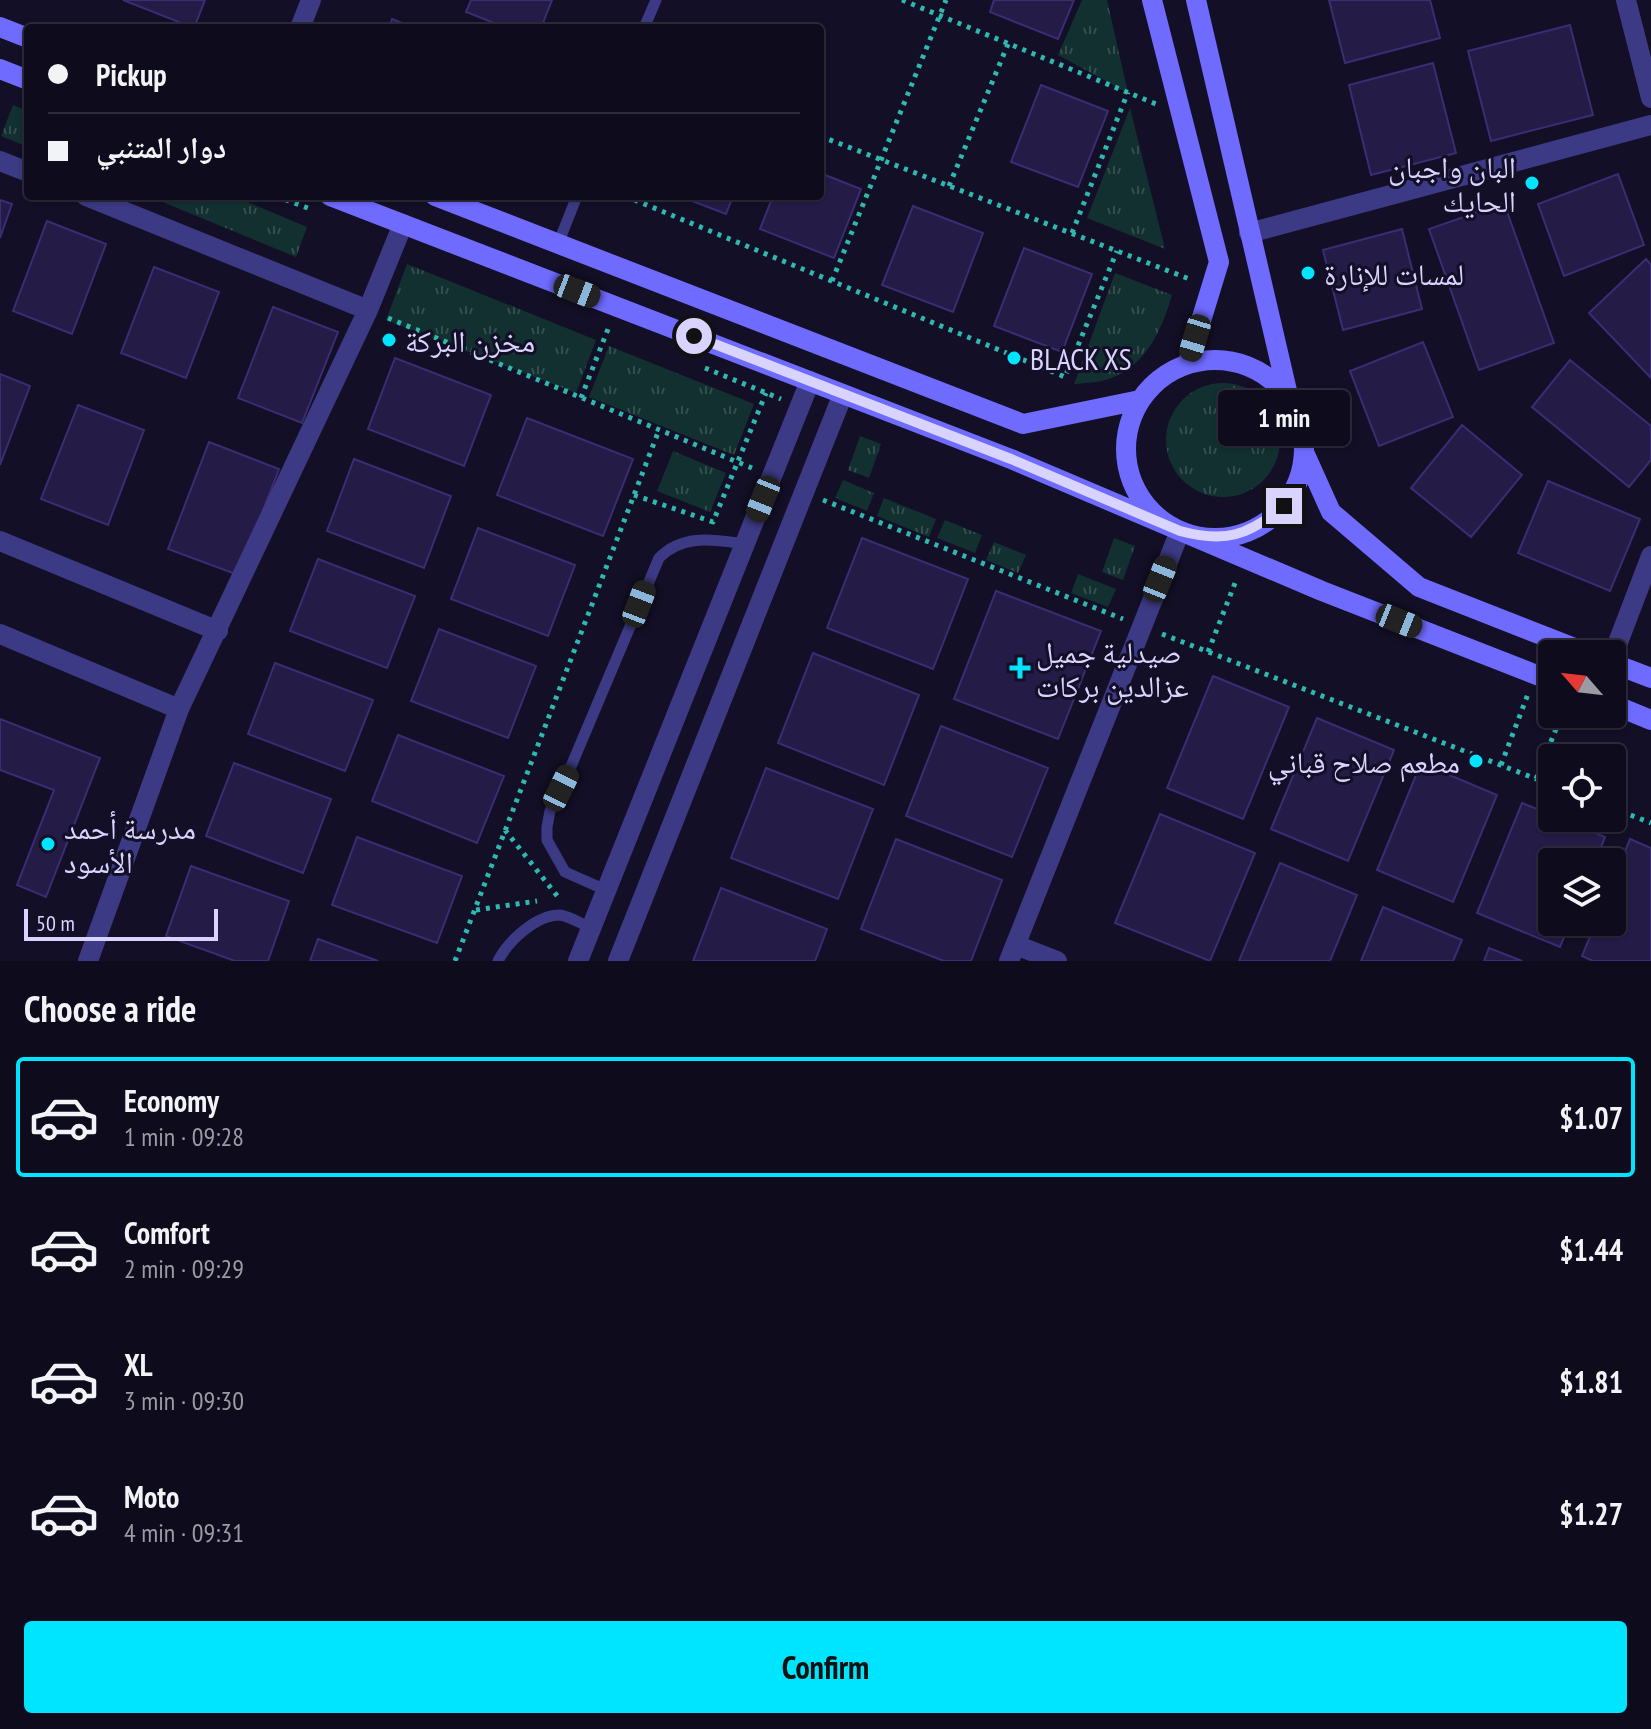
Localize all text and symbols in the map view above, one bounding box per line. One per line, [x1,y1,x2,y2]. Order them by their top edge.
text: Pickup [96,55,167,94]
text: دوار المتنبي [96,127,226,166]
place label: البان واجبان الحايك [1388,147,1516,220]
marker: البان واجبان الحايك [1523,174,1541,192]
place label: لمسات للإنارة [1324,254,1464,293]
marker: لمسات للإنارة [1299,264,1317,282]
car [550,271,604,311]
car [1177,312,1213,364]
route start [676,318,712,354]
place label: مخزن البركة [405,321,535,360]
marker: مخزن البركة [380,331,398,349]
place label: BLACK XS [1030,339,1132,378]
marker: BLACK XS [1005,349,1023,367]
callout: 1 min [1218,390,1350,446]
text: 1 min [1258,401,1310,434]
car [743,472,783,526]
route end [1266,488,1302,524]
car [1140,552,1180,606]
car [619,577,659,631]
car [1372,601,1426,641]
place label: صيدلية جميل عزالدين بركات [1036,632,1189,705]
north arrow [1538,640,1626,728]
map controls [1538,640,1626,936]
marker: صيدلية جميل عزالدين بركات [1011,659,1029,677]
place label: مطعم صلاح قباني [1268,742,1460,786]
button: locate [1538,744,1626,832]
marker: مطعم صلاح قباني [1467,752,1485,770]
car [540,761,582,815]
place label: مدرسة أحمد الأسود [64,808,196,881]
marker: مدرسة أحمد الأسود [39,835,57,853]
button: layers [1538,848,1626,936]
scale bar [24,905,218,941]
text: 50 m [36,909,75,937]
text: Choose a ride [24,985,196,1032]
icon: car [28,1081,100,1153]
text: Economy [124,1081,219,1120]
text: $1.07 [1559,1098,1623,1137]
text: 1 min · 09:28 [124,1120,244,1153]
icon: car [28,1213,100,1285]
text: Comfort [124,1213,210,1252]
text: $1.44 [1559,1230,1623,1269]
text: 2 min · 09:29 [124,1252,244,1285]
icon: car [28,1345,100,1417]
text: XL [124,1345,153,1384]
text: $1.81 [1559,1362,1623,1401]
text: 3 min · 09:30 [124,1384,244,1417]
icon: car [28,1477,100,1549]
text: Moto [124,1477,179,1516]
text: $1.27 [1559,1494,1623,1533]
text: 4 min · 09:31 [124,1516,244,1549]
button: Confirm [24,1621,1627,1713]

